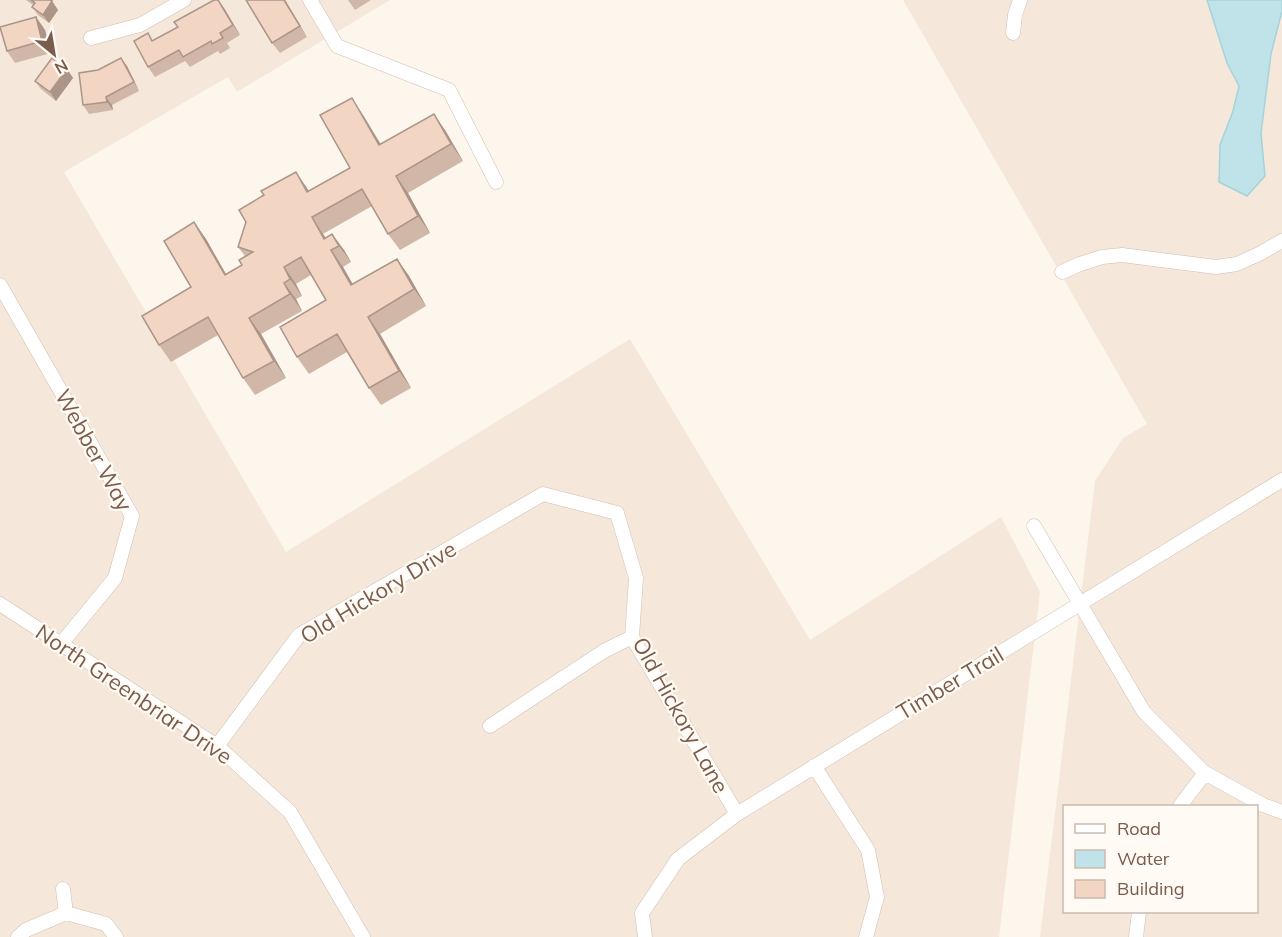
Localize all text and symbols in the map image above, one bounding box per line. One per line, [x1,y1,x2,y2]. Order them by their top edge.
north arrow [24,24,84,84]
text: N [51,55,72,79]
street label: Webber Way [49,384,139,516]
street label: Old Hickory Drive [295,534,461,650]
street label: North Greenbriar Drive [30,618,238,770]
street label: Old Hickory Lane [627,632,735,798]
street label: Timber Trail [891,640,1009,726]
legend [1063,805,1258,913]
text: Road [1117,817,1161,840]
text: Water [1117,847,1170,870]
text: Building [1117,877,1185,900]

